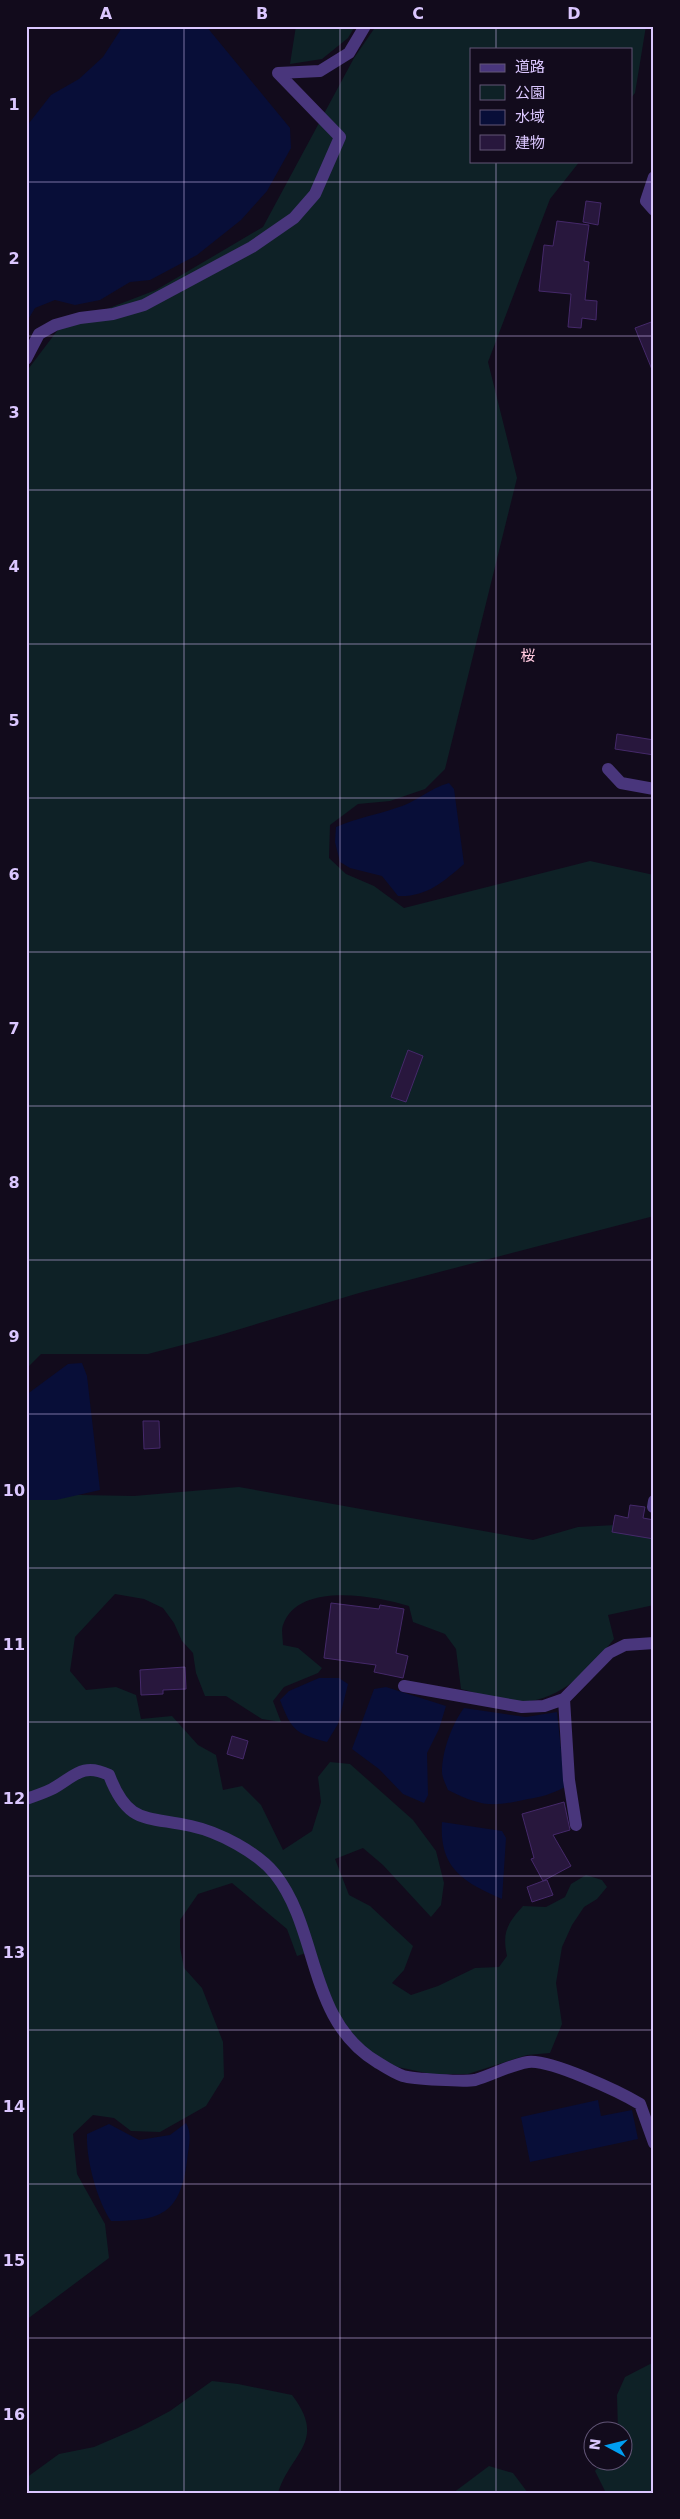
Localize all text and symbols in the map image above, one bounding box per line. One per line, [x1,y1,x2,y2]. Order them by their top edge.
text: A [100,4,113,23]
text: B [256,4,268,23]
text: C [412,4,424,23]
text: D [567,4,581,23]
legend [470,48,632,162]
text: 道路 [515,58,545,76]
text: 公園 [515,84,545,102]
text: 1 [8,95,20,114]
text: 水域 [515,108,545,126]
text: 建物 [515,134,545,152]
text: 2 [8,249,20,268]
text: 3 [8,403,20,422]
text: 4 [8,557,20,576]
district label: 桜 [520,647,536,665]
text: 5 [8,711,20,730]
text: 6 [8,865,20,884]
text: 7 [8,1019,20,1038]
text: 8 [8,1173,20,1192]
text: 9 [8,1327,20,1346]
text: 10 [3,1481,25,1500]
text: 11 [3,1635,25,1654]
text: 12 [3,1789,25,1808]
text: 13 [3,1943,25,1962]
text: 14 [3,2097,25,2116]
text: 15 [3,2251,25,2270]
text: 16 [3,2405,25,2424]
north arrow [582,2422,632,2472]
text: N [586,2438,604,2451]

